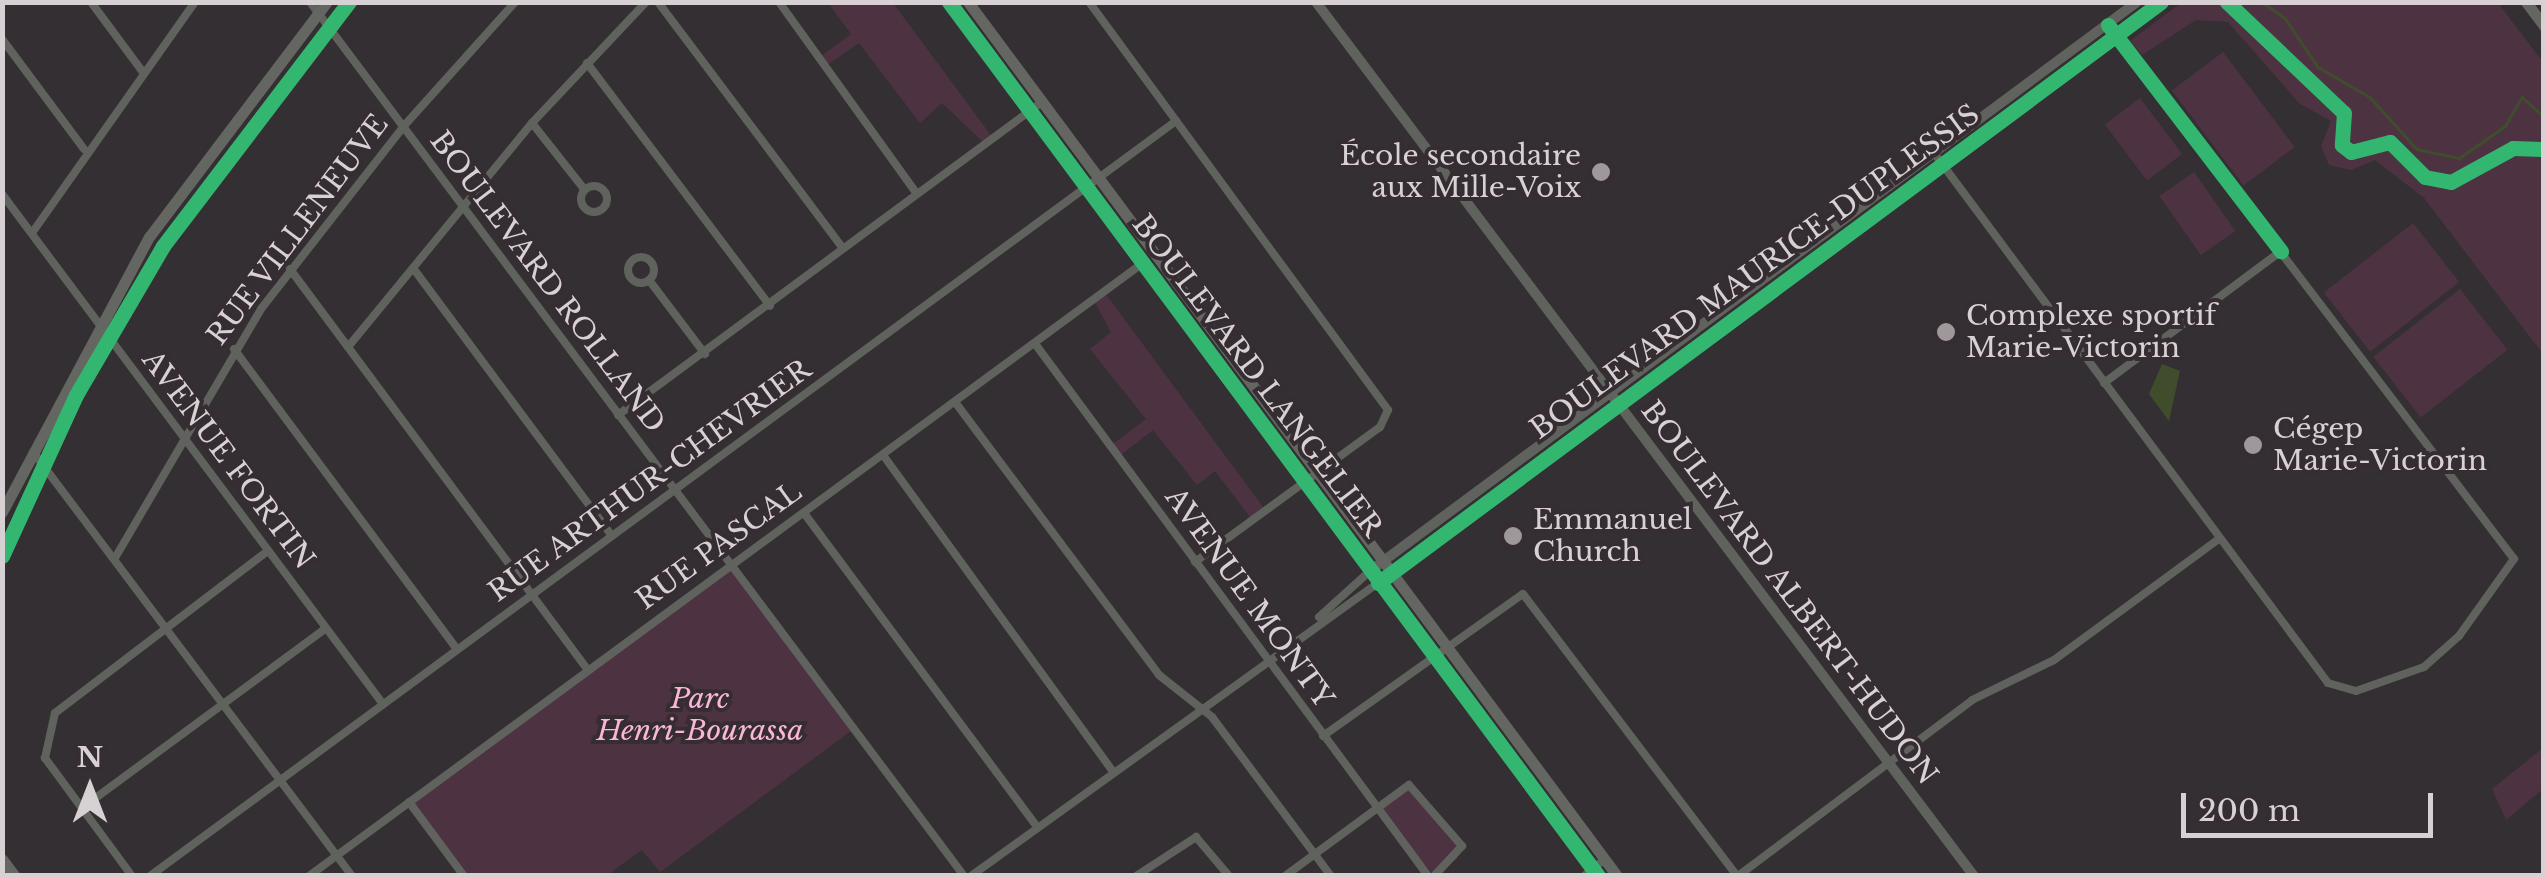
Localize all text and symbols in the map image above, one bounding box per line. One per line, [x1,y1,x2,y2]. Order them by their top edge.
street label: BOULEVARD MAURICE-DUPLESSIS [1524,98,1986,446]
street label: RUE VILLENEUVE [200,108,396,352]
street label: BOULEVARD ROLLAND [423,125,671,439]
place label: École secondaire aux Mille-Voix [1340,139,1581,205]
marker: École secondaire aux Mille-Voix [1590,161,1612,183]
street label: BOULEVARD LANGELIER [1125,208,1389,544]
place label: Complexe sportif Marie-Victorin [1966,299,2216,365]
marker: Complexe sportif Marie-Victorin [1935,321,1957,343]
street label: AVENUE FORTIN [135,344,321,576]
street label: RUE ARTHUR-CHEVRIER [482,352,818,610]
street label: BOULEVARD ALBERT-HUDON [1633,394,1945,792]
place label: Cégep Marie-Victorin [2273,412,2487,478]
marker: Cégep Marie-Victorin [2242,434,2264,456]
street label: RUE PASCAL [630,475,808,617]
street label: AVENUE MONTY [1158,481,1340,715]
place label: Emmanuel Church [1533,503,1692,569]
marker: Emmanuel Church [1502,525,1524,547]
park label: Parc Henri-Bourassa [597,682,803,748]
north arrow [40,738,140,838]
text: N [77,740,103,775]
scale bar [2186,773,2438,835]
text: 200 m [2198,792,2300,829]

